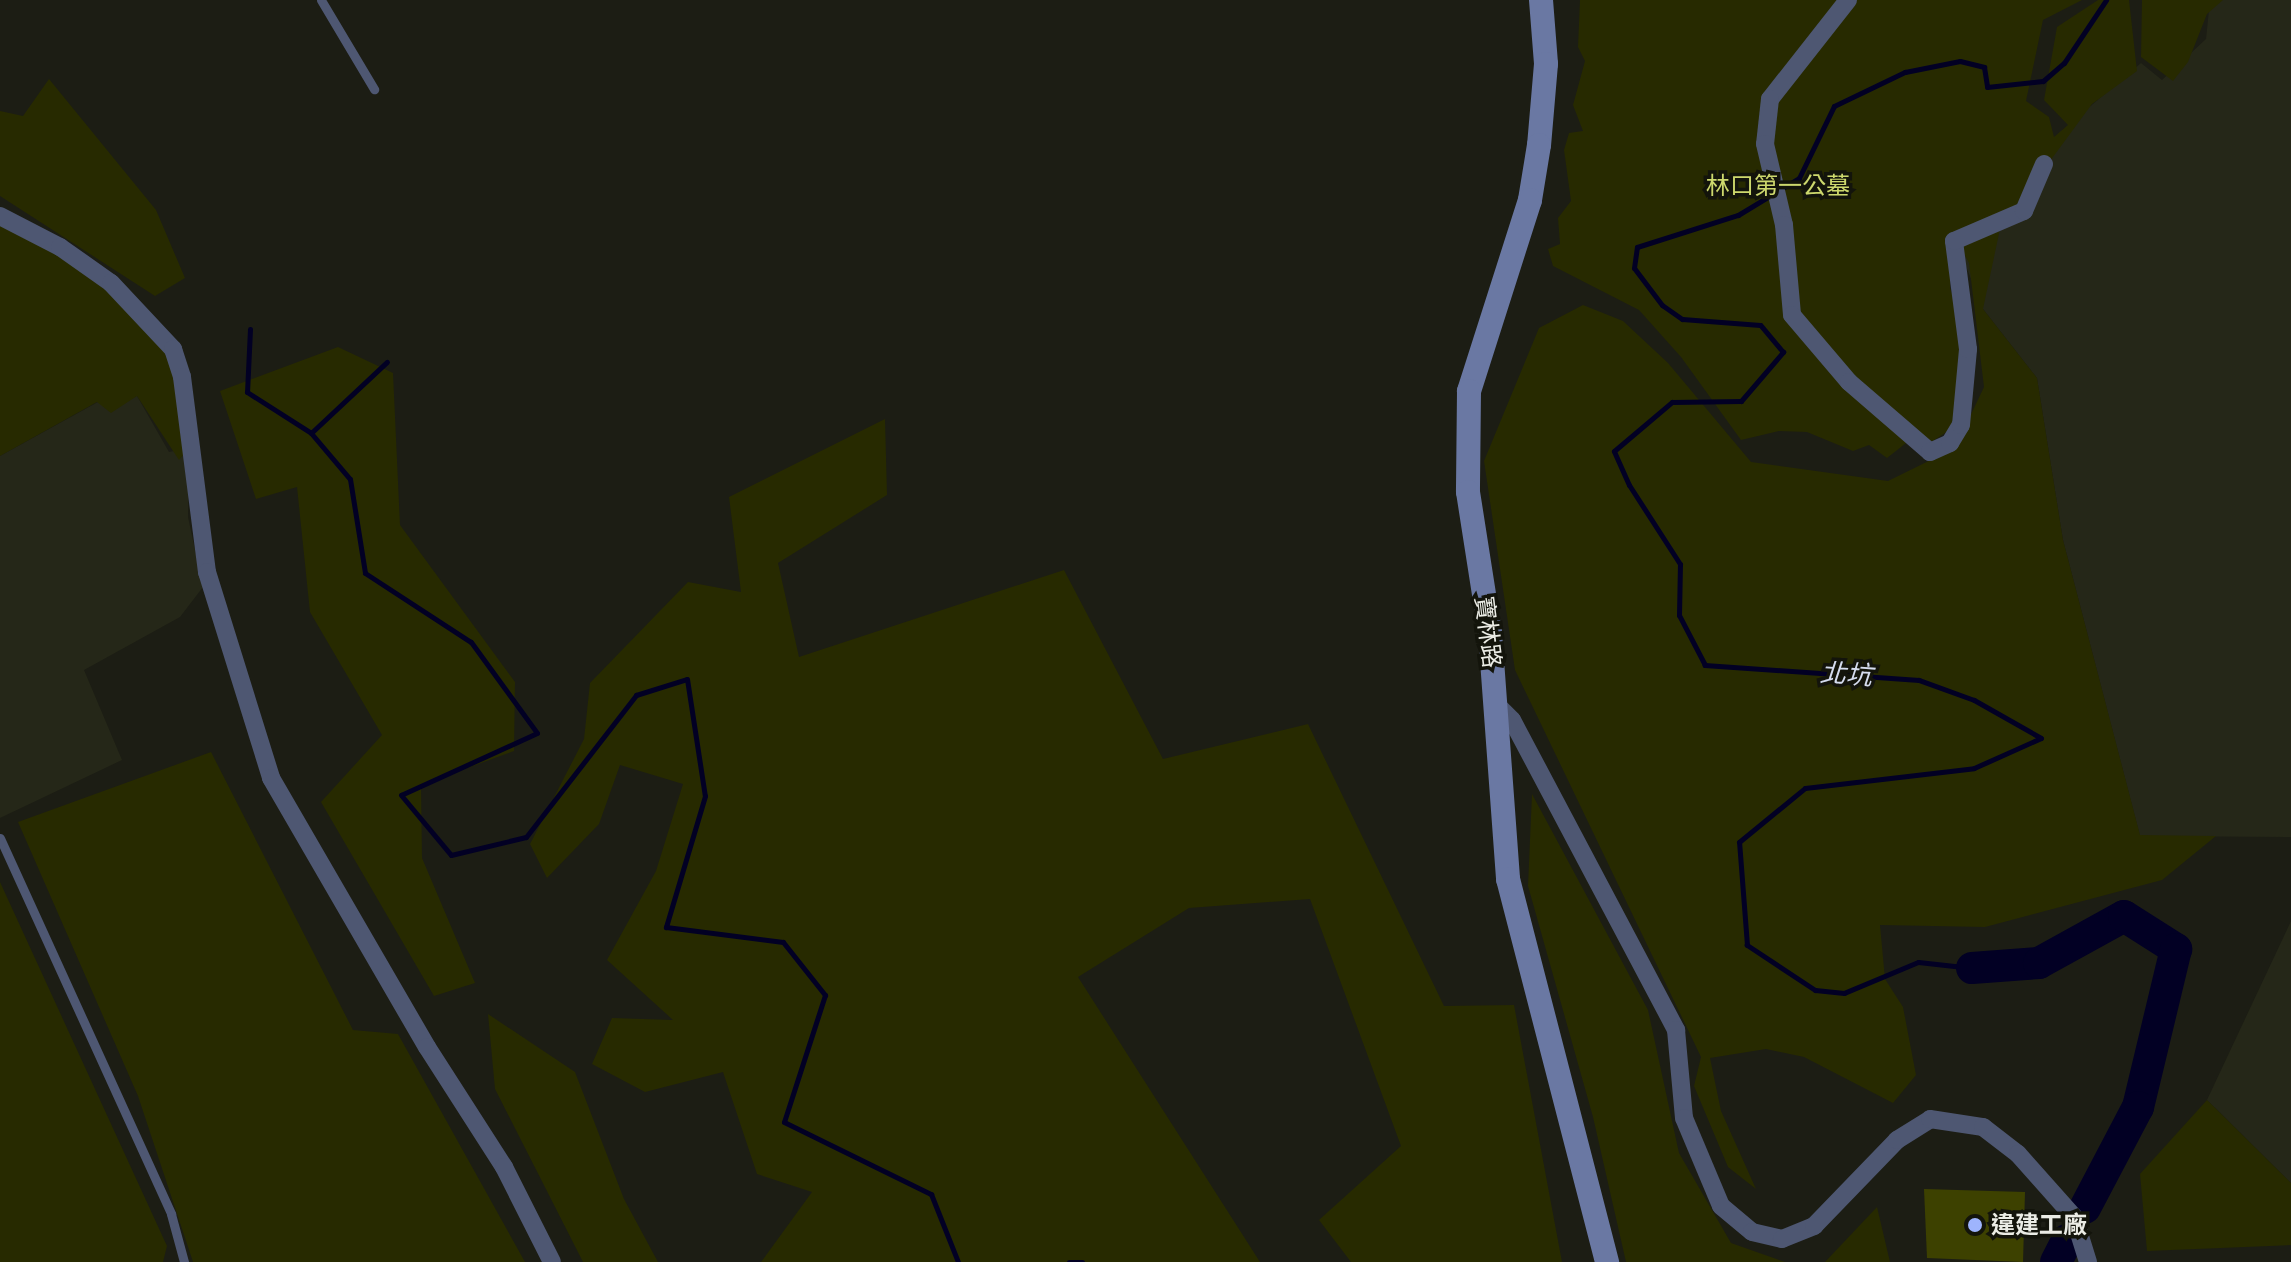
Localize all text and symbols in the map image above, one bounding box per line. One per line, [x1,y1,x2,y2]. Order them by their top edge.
park label: 林口第一公墓 [1706,172,1850,200]
street label: 寶林路 [1469,595,1507,669]
water label: 北坑 [1819,658,1873,692]
place label: 違建工廠 [1991,1211,2087,1239]
marker: 違建工廠 [1966,1216,1984,1234]

